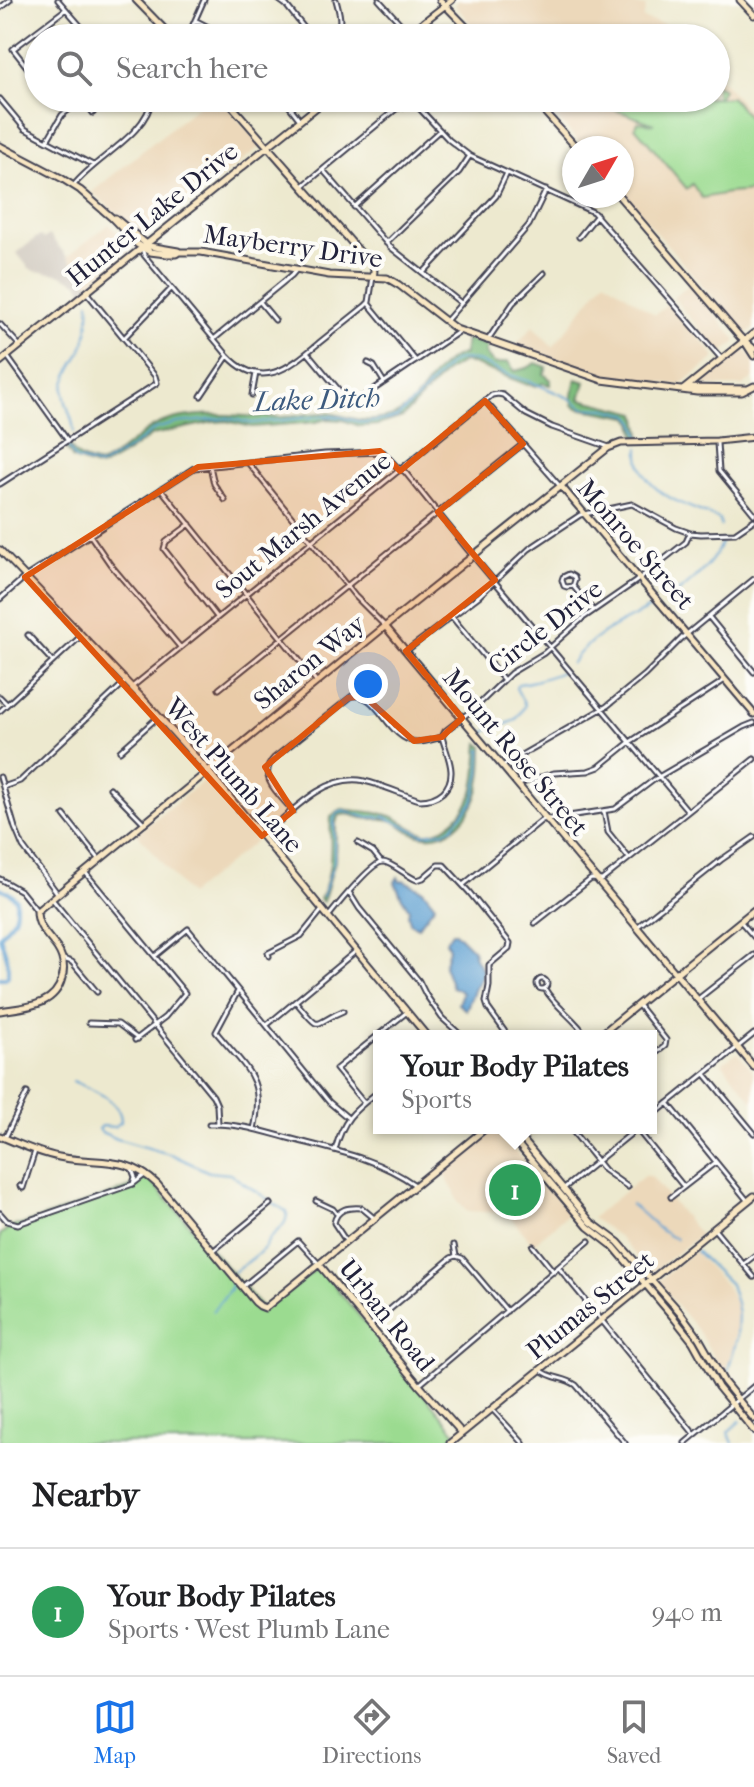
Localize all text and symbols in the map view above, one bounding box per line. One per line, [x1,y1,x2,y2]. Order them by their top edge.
search box [24,24,730,112]
icon: search [52,46,96,90]
text: Search here [116,51,268,86]
street label: Hunter Lake Drive [60,136,244,293]
north arrow [562,136,634,208]
street label: Mayberry Drive [201,219,385,274]
water label: Lake Ditch [251,381,381,418]
street label: Sout Marsh Avenue [210,445,397,606]
street label: Monroe Street [571,473,701,616]
street label: Circle Drive [482,573,609,682]
street label: Sharon Way [248,608,372,717]
street label: Mount Rose Street [436,662,595,843]
your location [348,664,388,704]
street label: West Plumb Lane [157,691,309,859]
popup [373,1030,657,1134]
text: Your Body Pilates [401,1049,629,1084]
text: Sports [401,1084,472,1115]
pin: 1 [489,1160,541,1220]
street label: Plumas Street [520,1244,661,1366]
street label: Urban Road [332,1253,442,1378]
text: Nearby [32,1475,139,1515]
text: Your Body Pilates [108,1579,336,1614]
text: 1 [53,1597,63,1628]
text: 940 m [652,1597,722,1628]
text: Sports · West Plumb Lane [108,1614,390,1645]
tab: Map [93,1695,137,1769]
tab: Directions [322,1695,421,1769]
tab: Saved [607,1695,661,1769]

